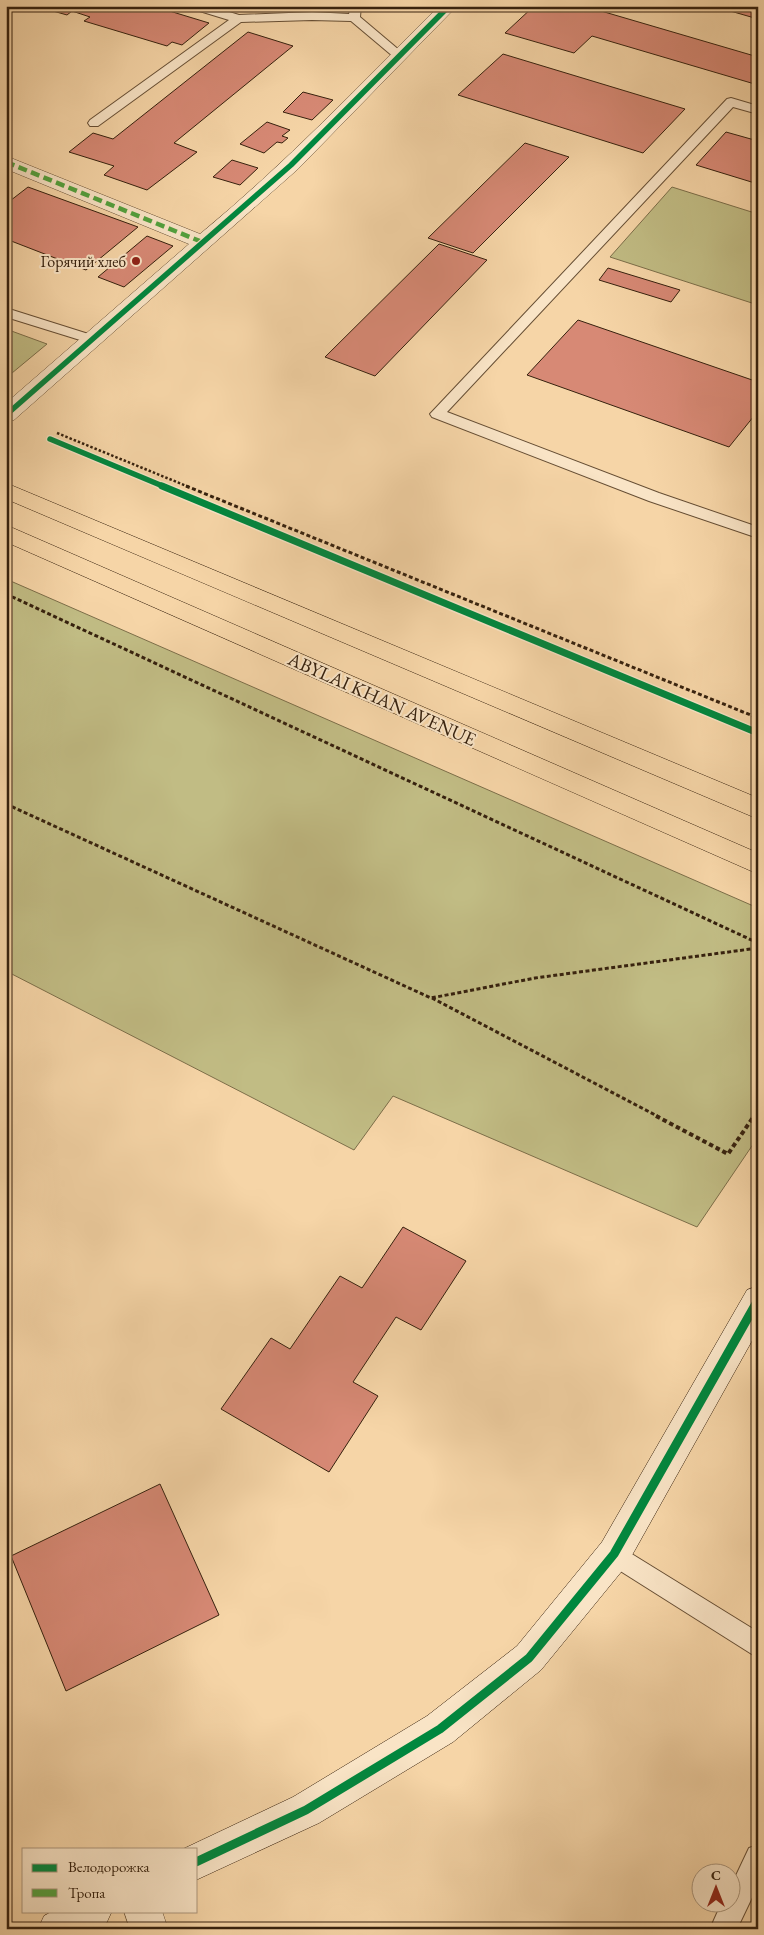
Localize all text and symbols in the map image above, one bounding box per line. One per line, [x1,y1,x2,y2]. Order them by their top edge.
place label: Горячий хлеб [40,251,126,272]
marker: Горячий хлеб [130,255,142,267]
street label: ABYLAI KHAN AVENUE [283,646,480,752]
legend [22,1848,198,1912]
text: Велодорожка [68,1857,149,1876]
north arrow [692,1862,742,1912]
text: С [711,1866,721,1884]
text: Тропа [68,1883,105,1902]

